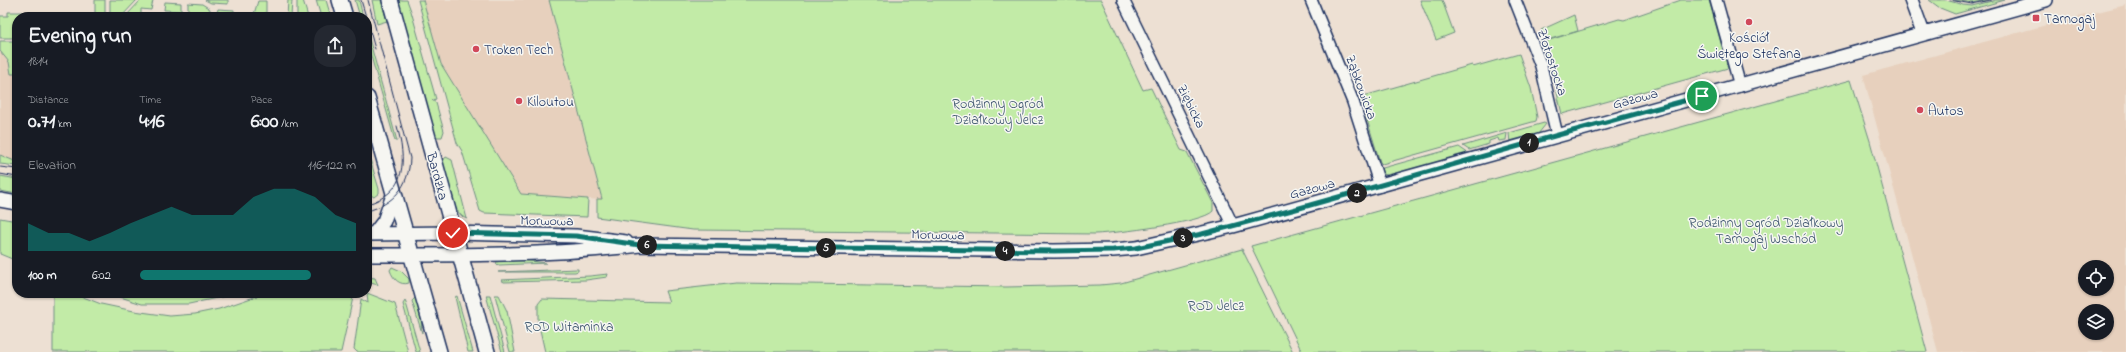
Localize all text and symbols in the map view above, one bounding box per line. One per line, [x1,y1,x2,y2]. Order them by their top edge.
place label: Tarnogaj [2044,9,2096,31]
marker: Tarnogaj [2031,13,2041,23]
marker: Kościół Świętego Stefana [1744,17,1754,27]
text: Evening run [28,21,132,53]
button: share [314,25,356,67]
street label: Złotostocka [1531,26,1572,99]
place label: Kościół Świętego Stefana [1697,28,1801,66]
place label: Troken Tech [484,40,553,61]
marker: Troken Tech [471,44,481,54]
text: 18:14 [28,52,48,71]
street label: Ząbkowicka [1339,52,1382,123]
pin [1685,79,1719,113]
street label: Ziębicka [1171,81,1210,132]
street label: Gazowa [1610,83,1660,116]
icon: arrive [1691,85,1713,107]
text: Distance [28,92,69,108]
text: Time [139,92,161,108]
text: Pace [251,92,272,108]
place label: Kiloutou [527,92,574,113]
park label: Rodzinny Ogród Działkowy Jelcz [952,94,1044,132]
marker: Kiloutou [514,96,524,106]
place label: Autos [1928,101,1964,122]
marker: Autos [1915,105,1925,115]
text: 0.71 [28,108,55,137]
text: 4:16 [139,108,164,137]
text: 6:00 [251,108,278,137]
text: km [55,116,71,132]
text: /km [278,116,298,132]
pin: 1 [1519,133,1539,153]
text: 1 [1527,135,1531,151]
street label: Bardzka [420,149,453,203]
text: Elevation [28,156,76,175]
text: 116–122 m [308,156,356,175]
street label: Gazowa [1287,173,1337,206]
pin: 2 [1347,183,1367,203]
text: 2 [1354,185,1360,201]
street label: Morwowa [520,211,574,232]
park label: Rodzinny Ogród Działkowy Tarnogaj Wschód [1689,213,1844,251]
pin [436,216,470,250]
icon: check [442,222,464,244]
street label: Morwowa [911,225,965,246]
pin: 3 [1173,228,1193,248]
text: 3 [1181,230,1185,246]
pin: 6 [637,235,657,255]
text: 6 [645,237,649,253]
pin: 5 [816,238,836,258]
text: 5 [823,240,829,256]
pin: 4 [995,241,1015,261]
text: 4 [1003,243,1007,259]
map controls [2078,260,2114,340]
button: locate [2078,260,2114,296]
text: 100 m [28,266,57,285]
text: 6:02 [92,266,111,285]
park label: ROD Jelcz [1188,296,1244,317]
button: layers [2078,304,2114,340]
park label: ROD Witaminka [524,317,614,338]

